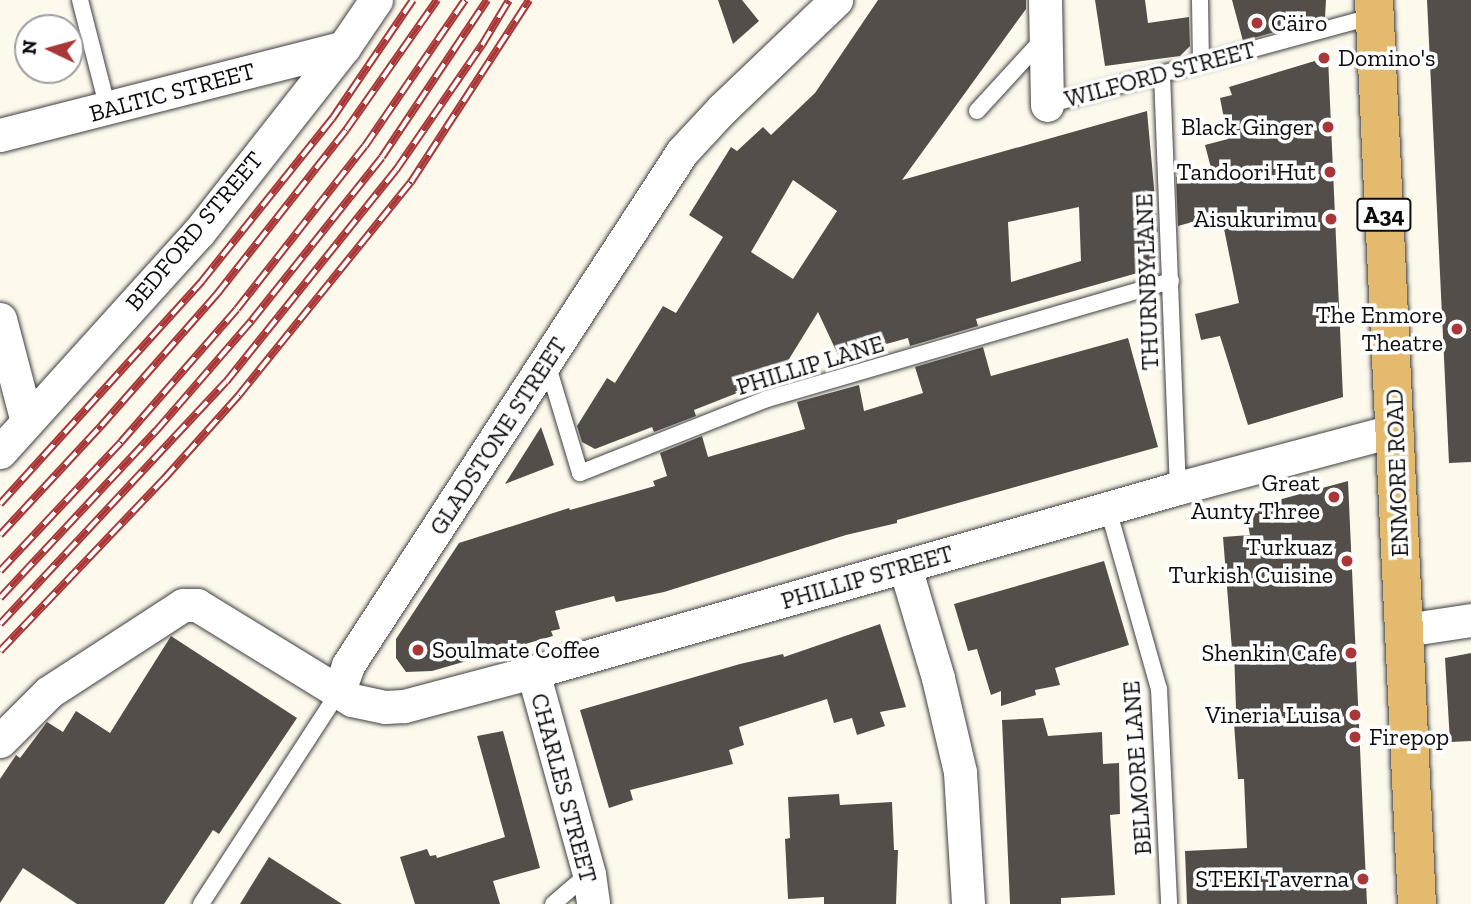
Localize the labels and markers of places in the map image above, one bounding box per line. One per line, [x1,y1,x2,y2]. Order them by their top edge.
place label: Cäiro [1271,9,1327,37]
marker: Cäiro [1249,15,1265,31]
place label: Domino's [1338,44,1436,72]
marker: Domino's [1316,50,1332,66]
place label: Black Ginger [1181,113,1314,141]
marker: Black Ginger [1320,119,1336,135]
place label: Tandoori Hut [1176,158,1316,186]
marker: Tandoori Hut [1322,164,1338,180]
place label: Aisukurimu [1194,205,1317,233]
marker: Aisukurimu [1323,211,1339,227]
place label: The Enmore Theatre [1316,301,1443,357]
marker: The Enmore Theatre [1449,321,1465,337]
place label: Great Aunty Three [1190,469,1320,525]
marker: Great Aunty Three [1326,489,1342,505]
place label: Turkuaz Turkish Cuisine [1168,533,1333,589]
marker: Turkuaz Turkish Cuisine [1339,553,1355,569]
place label: Soulmate Coffee [432,636,600,664]
place label: Shenkin Cafe [1201,639,1337,667]
marker: Soulmate Coffee [410,642,426,658]
marker: Shenkin Cafe [1343,645,1359,661]
place label: Vineria Luisa [1205,701,1341,729]
marker: Vineria Luisa [1347,707,1363,723]
place label: Firepop [1369,723,1449,751]
marker: Firepop [1347,729,1363,745]
place label: STEKI Taverna [1195,865,1349,893]
marker: STEKI Taverna [1355,871,1371,887]

